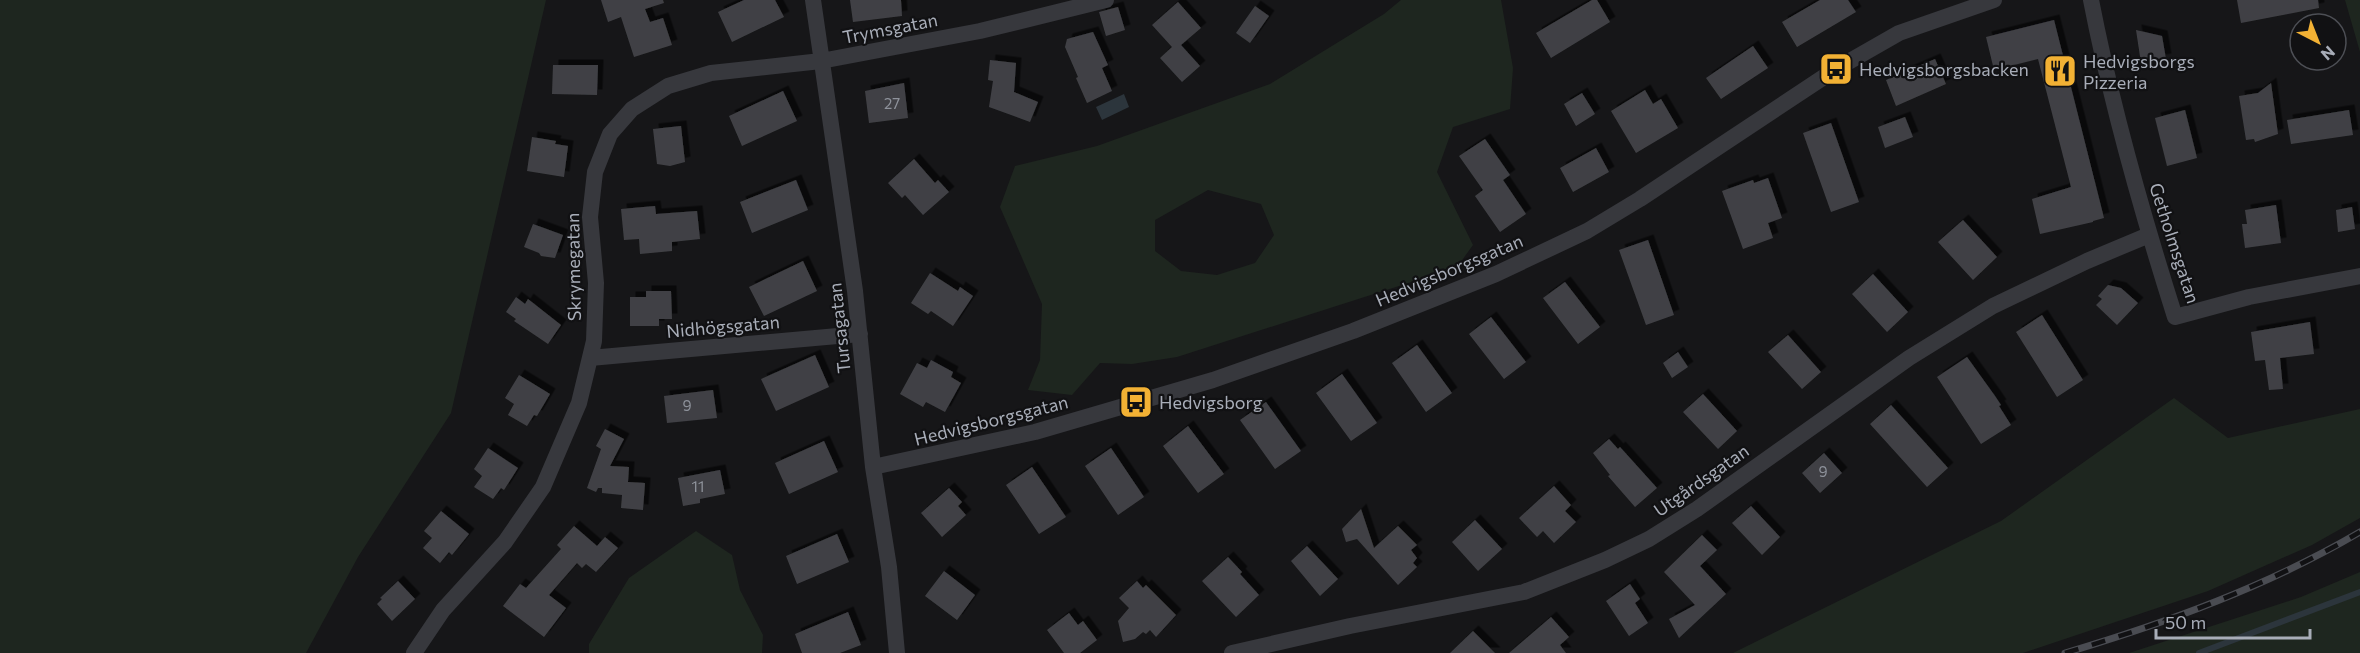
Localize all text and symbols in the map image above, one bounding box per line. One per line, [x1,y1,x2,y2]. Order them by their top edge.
street label: Trymsgatan [840,8,940,48]
north arrow [2288,12,2348,72]
text: N [2318,42,2339,65]
place label: Hedvigsborgs Pizzeria [2083,50,2195,93]
bus stop icon: Hedvigsborgsbacken [1818,51,1854,87]
restaurant icon: Hedvigsborgs Pizzeria [2042,53,2078,89]
place label: Hedvigsborgsbacken [1859,58,2029,80]
house number: 27 [884,94,900,112]
street label: Getholmsgatan [2145,180,2205,306]
street label: Skrymegatan [561,213,585,321]
street label: Hedvigsborgsgatan [1372,229,1526,311]
street label: Tursagatan [823,282,855,374]
street label: Nidhögsgatan [665,310,781,342]
bus stop icon: Hedvigsborg [1118,384,1154,420]
street label: Hedvigsborgsgatan [912,390,1070,450]
place label: Hedvigsborg [1159,391,1263,413]
house number: 9 [682,396,692,414]
street label: Utgårdsgatan [1649,439,1753,521]
house number: 9 [1818,462,1828,480]
house number: 11 [692,477,704,495]
scale bar [2156,602,2310,640]
text: 50 m [2165,611,2206,633]

